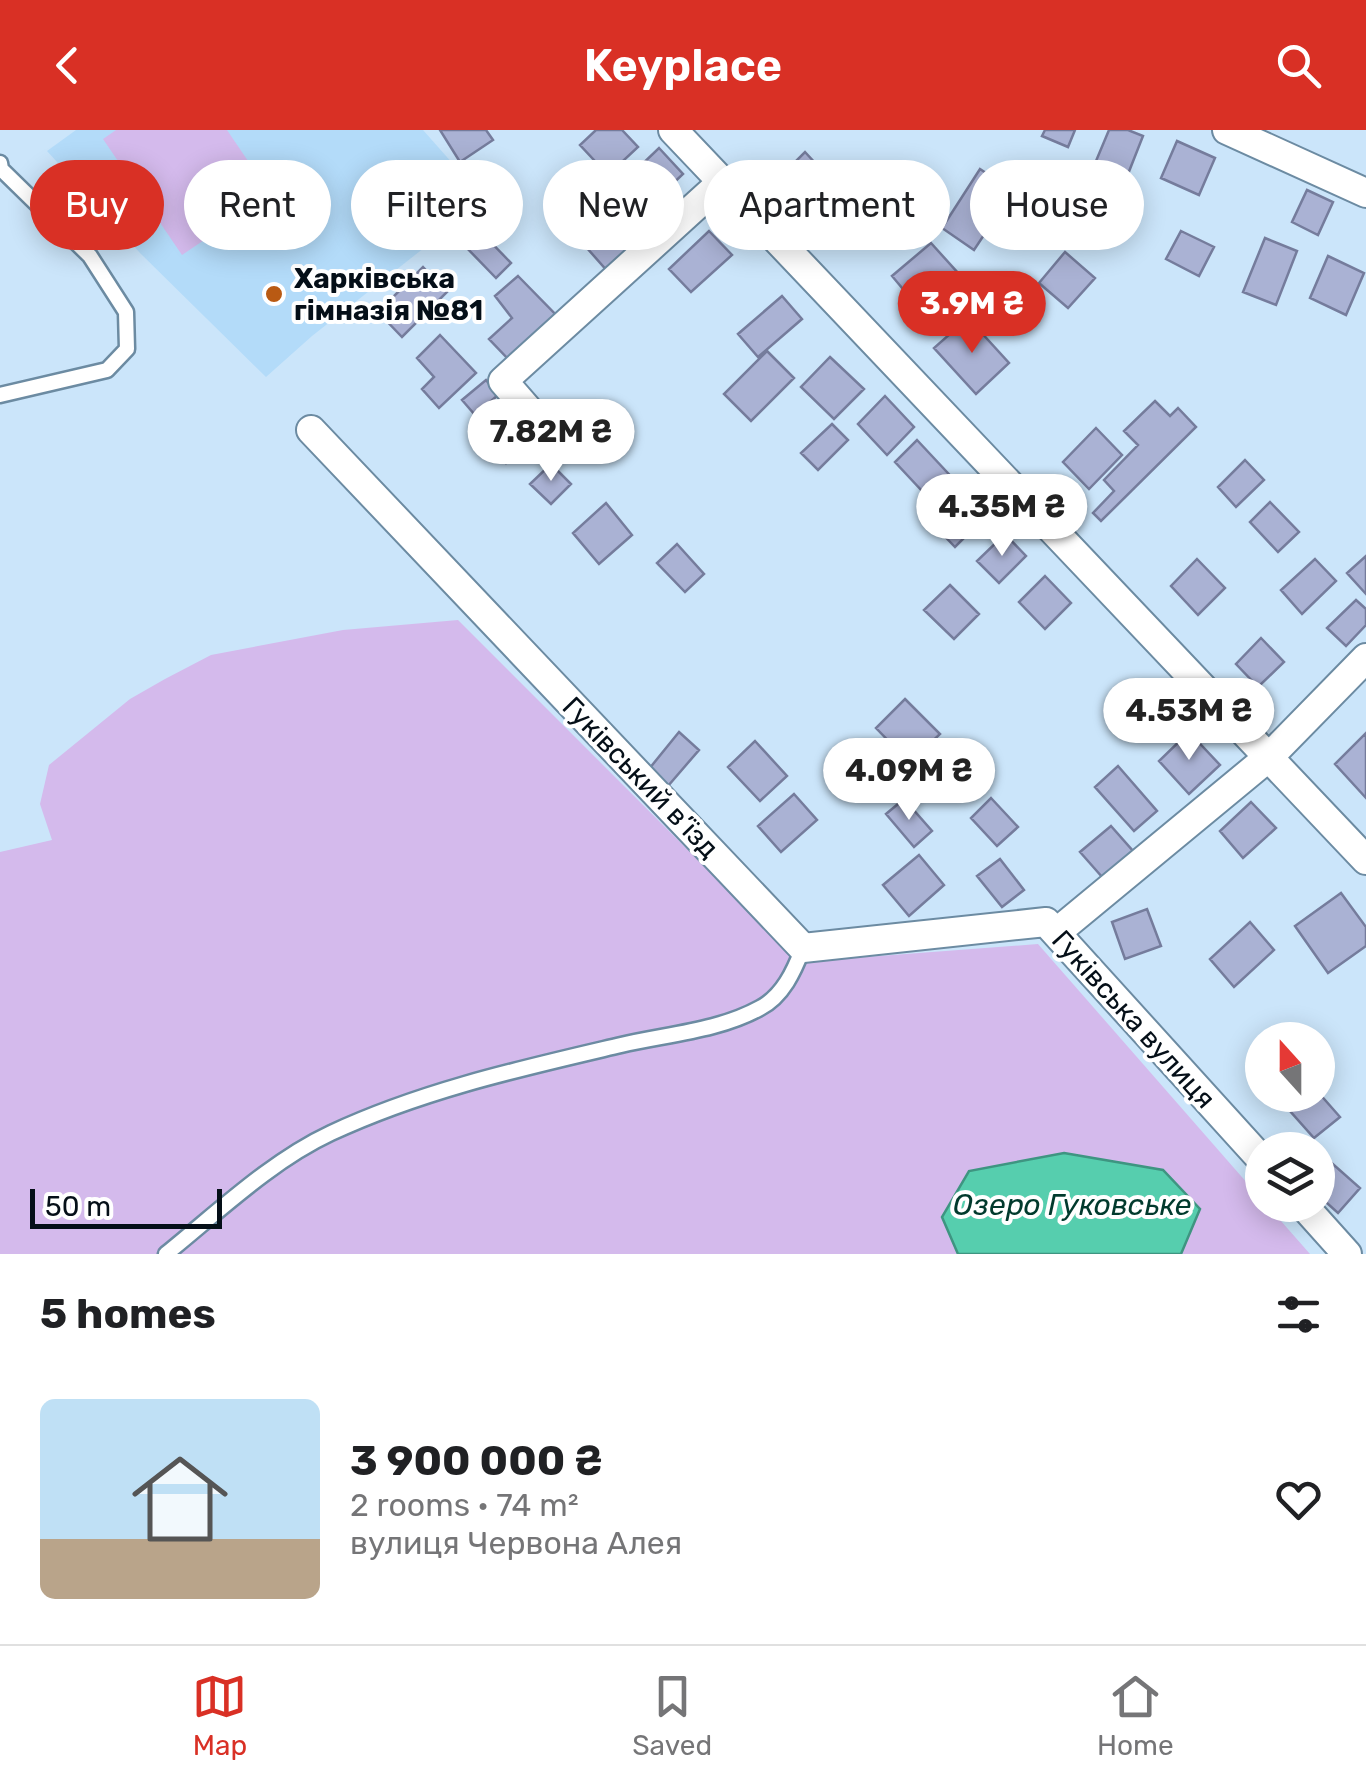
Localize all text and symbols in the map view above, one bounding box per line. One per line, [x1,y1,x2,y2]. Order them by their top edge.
icon: back [40,38,95,93]
icon: search [1271,38,1326,93]
text: Keyplace [584,39,782,92]
chip: Buy [30,160,164,250]
chip: Rent [184,160,331,250]
chip: Filters [351,160,523,250]
chip: New [543,160,684,250]
chip: Apartment [704,160,950,250]
chip: House [970,160,1144,250]
place label: Харківська гімназія №81 [294,262,483,327]
pin: 3.9M ₴ [891,271,1053,356]
marker: Харківська гімназія №81 [263,283,285,305]
text: 3.9M ₴ [920,284,1024,322]
pin: 7.82M ₴ [459,399,643,484]
text: 7.82M ₴ [490,412,612,450]
pin: 4.35M ₴ [910,474,1094,559]
text: 4.35M ₴ [938,487,1066,525]
pin: 4.53M ₴ [1097,678,1281,763]
street label: Гуківський в’їзд [556,690,726,865]
text: 4.53M ₴ [1125,691,1253,729]
pin: 4.09M ₴ [817,738,1001,823]
text: 4.09M ₴ [845,751,973,789]
street label: Гуківська вулиця [1045,924,1222,1115]
north arrow [1245,1022,1335,1112]
map controls [1245,1022,1335,1222]
button: layers [1245,1132,1335,1222]
scale bar [30,1184,222,1228]
water label: Озеро Гуковське [953,1187,1192,1223]
text: 50 m [45,1190,111,1223]
icon: filters [1271,1287,1326,1342]
text: 5 homes [40,1289,216,1339]
text: 3 900 000 ₴ [350,1436,603,1486]
icon: home [120,1439,240,1559]
icon: heart [1271,1472,1326,1527]
text: 2 rooms · 74 m² [350,1486,579,1524]
text: вулиця Червона Алея [350,1524,682,1562]
tab: Map [192,1669,247,1762]
tab: Saved [632,1669,712,1762]
tab: Home [1097,1669,1174,1762]

